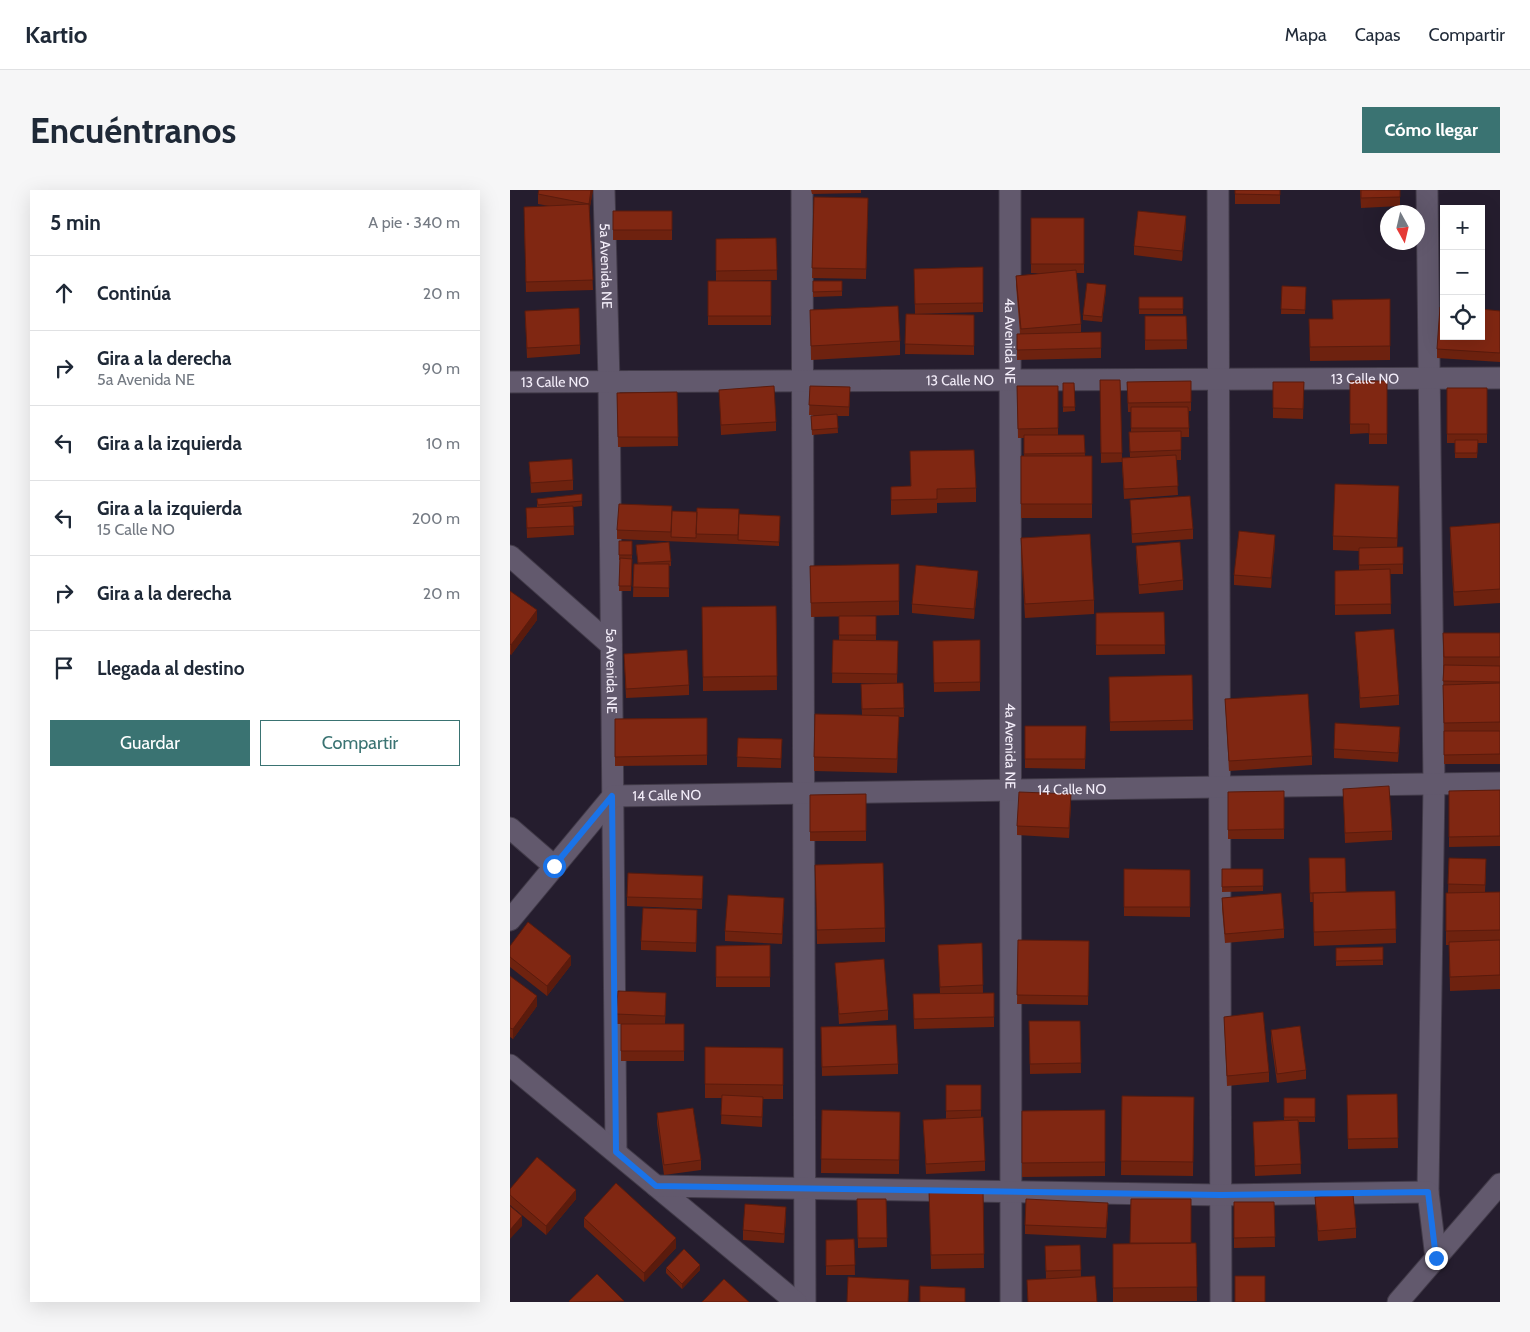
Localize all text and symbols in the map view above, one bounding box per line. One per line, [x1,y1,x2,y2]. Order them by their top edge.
text: Kartio [25,20,88,49]
text: Mapa [1285,24,1327,46]
text: Capas [1355,24,1401,46]
text: Compartir [1429,24,1505,46]
button: Cómo llegar [1362,107,1500,153]
text: Encuéntranos [30,109,236,152]
north arrow [1380,205,1425,250]
map controls [1440,205,1485,340]
button: + [1440,205,1485,250]
text: 5 min [50,210,101,235]
text: A pie · 340 m [368,213,460,232]
street label: 5a Avenida NE [596,223,616,309]
button: − [1440,250,1485,295]
icon: ahead [50,279,78,307]
text: Continúa [97,282,171,305]
text: 20 m [423,284,460,303]
button: locate [1440,295,1485,340]
street label: 4a Avenida NE [1001,298,1019,384]
text: Gira a la derecha [97,347,232,370]
icon: right [50,354,78,382]
text: 90 m [422,359,460,378]
street label: 13 Calle NO [1331,369,1399,388]
text: 5a Avenida NE [97,370,195,389]
street label: 13 Calle NO [926,371,994,389]
street label: 13 Calle NO [521,373,589,391]
icon: left [50,429,78,457]
text: Gira a la izquierda [97,432,242,455]
text: 10 m [426,434,460,453]
text: Gira a la izquierda [97,497,242,520]
icon: left [50,504,78,532]
text: 200 m [412,509,460,528]
text: 15 Calle NO [97,520,175,539]
icon: right [50,579,78,607]
text: Gira a la derecha [97,582,232,605]
text: 20 m [423,584,460,603]
street label: 5a Avenida NE [602,628,621,714]
icon: arrive [50,654,78,682]
text: Llegada al destino [97,657,244,680]
street label: 4a Avenida NE [1001,703,1020,789]
button: Guardar [50,720,250,766]
button: Compartir [260,720,460,766]
street label: 14 Calle NO [1037,780,1106,799]
street label: 14 Calle NO [632,786,701,805]
route start [543,855,566,878]
route end [1425,1247,1448,1270]

